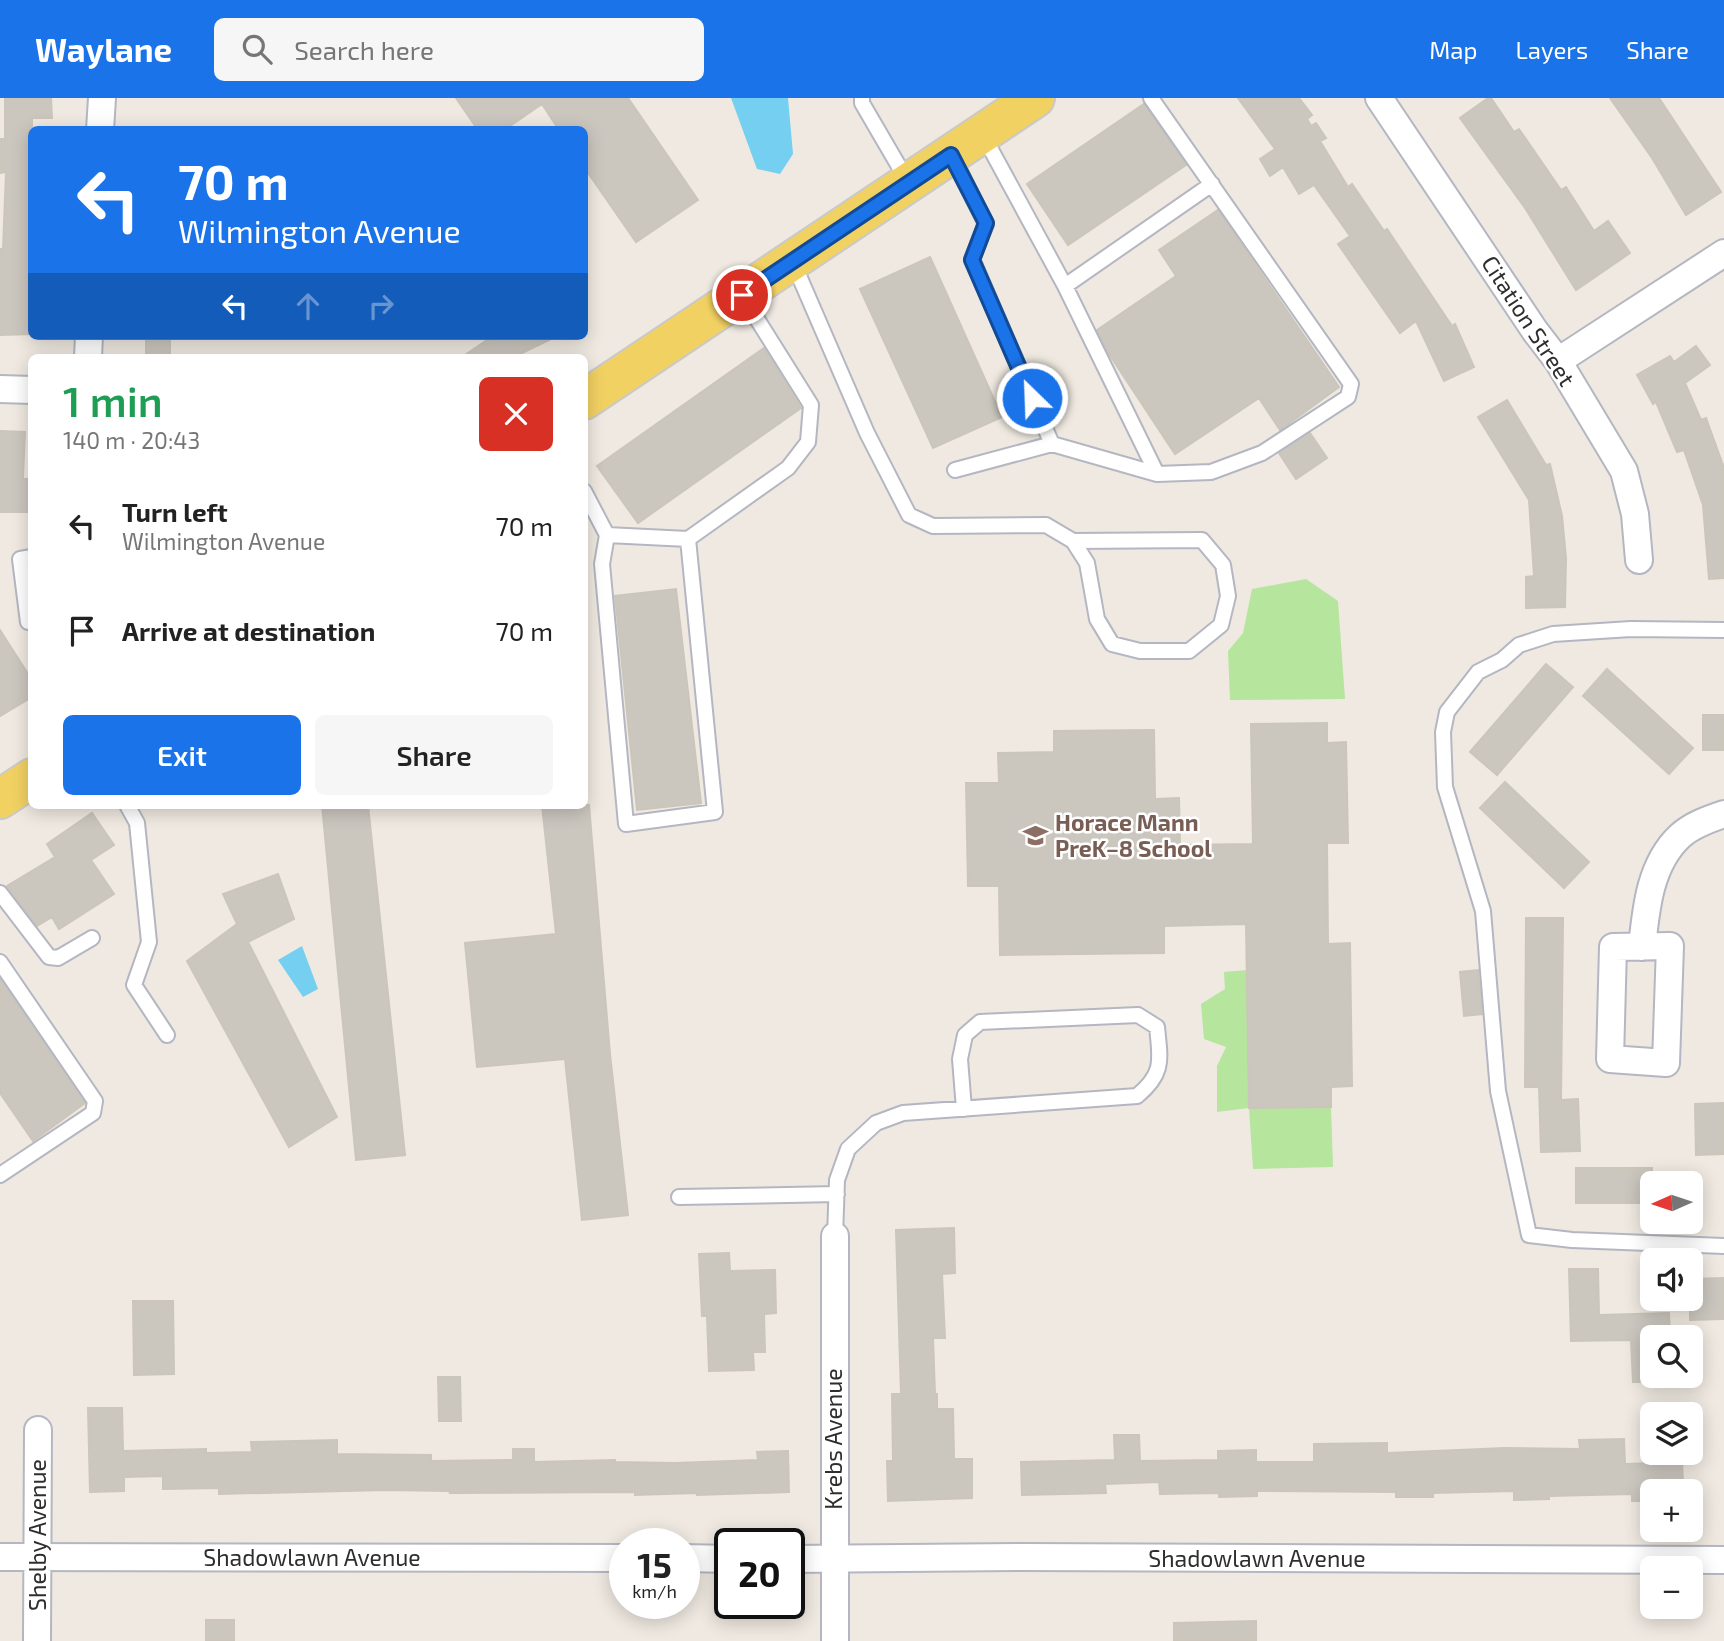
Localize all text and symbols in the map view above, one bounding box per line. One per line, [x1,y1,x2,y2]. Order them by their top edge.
search box [214,18,704,81]
text: Waylane [35,29,172,69]
icon: search [238,30,276,68]
text: Search here [294,34,434,65]
text: Map [1429,35,1477,64]
text: Layers [1515,35,1588,64]
text: Share [1626,35,1689,64]
text: 70 m [178,151,289,210]
icon: left [63,154,154,245]
text: Wilmington Avenue [178,211,461,249]
street label: Citation Street [1476,250,1582,391]
pin [712,265,772,325]
icon: arrive [723,276,761,314]
icon: left [216,287,254,325]
icon: ahead [289,287,327,325]
icon: right [362,287,400,325]
position arrow [995,361,1069,435]
text: 1 min [63,375,163,425]
button: close [479,377,553,451]
text: 140 m · 20:43 [63,426,200,454]
text: Turn left [122,496,228,527]
icon: left [63,507,101,545]
text: 70 m [495,510,553,541]
text: Wilmington Avenue [122,527,325,555]
icon: arrive [63,612,101,650]
text: Arrive at destination [122,615,375,646]
text: 70 m [495,615,553,646]
button: Exit [63,715,301,795]
button: Share [315,715,553,795]
place label: Horace Mann PreK–8 School [1055,808,1212,862]
school or university icon: Horace Mann PreK–8 School [1021,822,1049,850]
north arrow [1640,1171,1703,1234]
map controls [1640,1171,1703,1619]
button: sound [1640,1248,1703,1311]
button: search [1640,1325,1703,1388]
street label: Krebs Avenue [819,1368,847,1510]
button: layers [1640,1402,1703,1465]
street label: Shelby Avenue [23,1459,51,1611]
button: + [1640,1479,1703,1542]
speed limit sign: 20 [714,1528,805,1619]
street label: Shadowlawn Avenue [203,1543,421,1571]
text: 15 [637,1543,672,1585]
street label: Shadowlawn Avenue [1148,1544,1366,1572]
button: − [1640,1556,1703,1619]
text: km/h [632,1580,677,1602]

